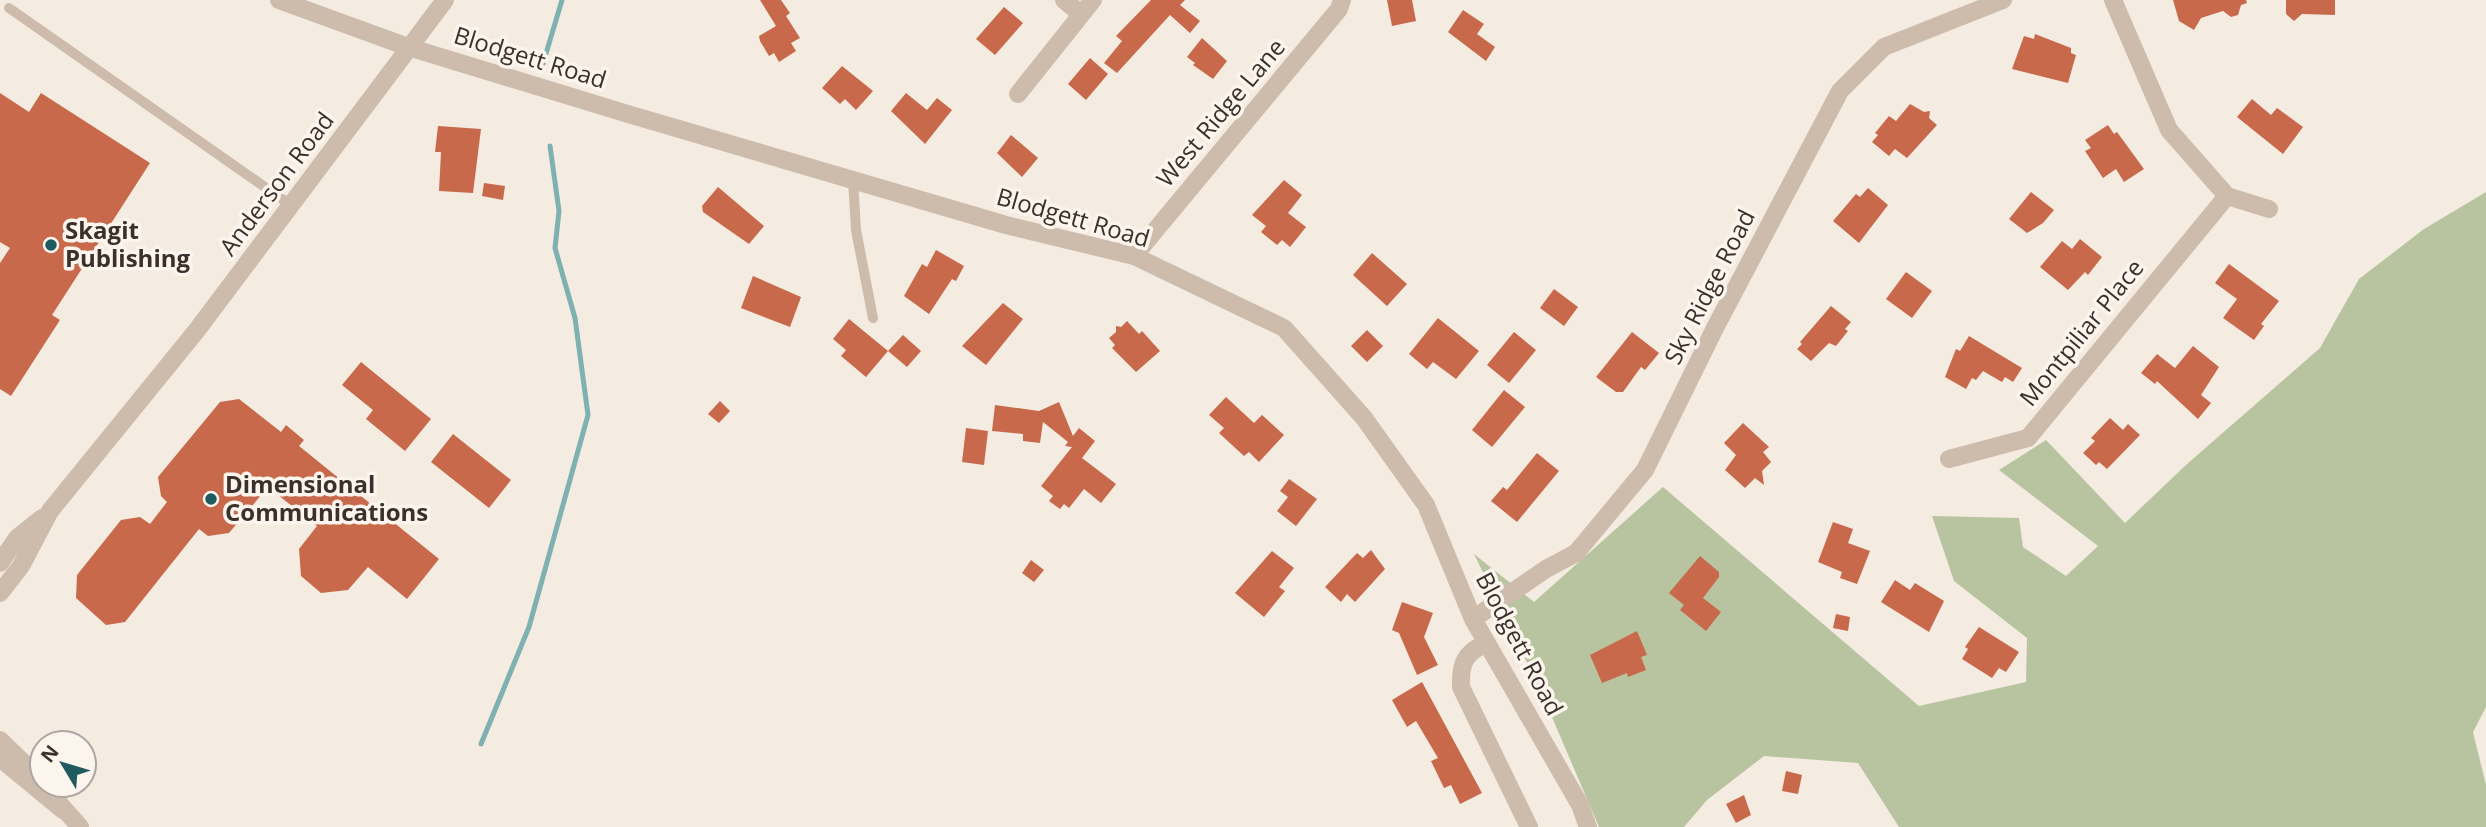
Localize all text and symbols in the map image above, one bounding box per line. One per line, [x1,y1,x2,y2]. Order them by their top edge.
street label: Blodgett Road [450,18,611,95]
street label: West Ridge Lane [1148,31,1292,193]
street label: Anderson Road [211,104,341,262]
street label: Blodgett Road [993,179,1154,254]
street label: Sky Ridge Road [1655,203,1762,369]
place label: Skagit Publishing [65,213,190,274]
marker: Skagit Publishing [43,237,59,253]
street label: Montpiliar Place [2011,252,2150,413]
place label: Dimensional Communications [225,467,428,528]
marker: Dimensional Communications [203,491,219,507]
street label: Blodgett Road [1469,566,1572,721]
north arrow [28,729,98,799]
text: N [35,739,65,768]

